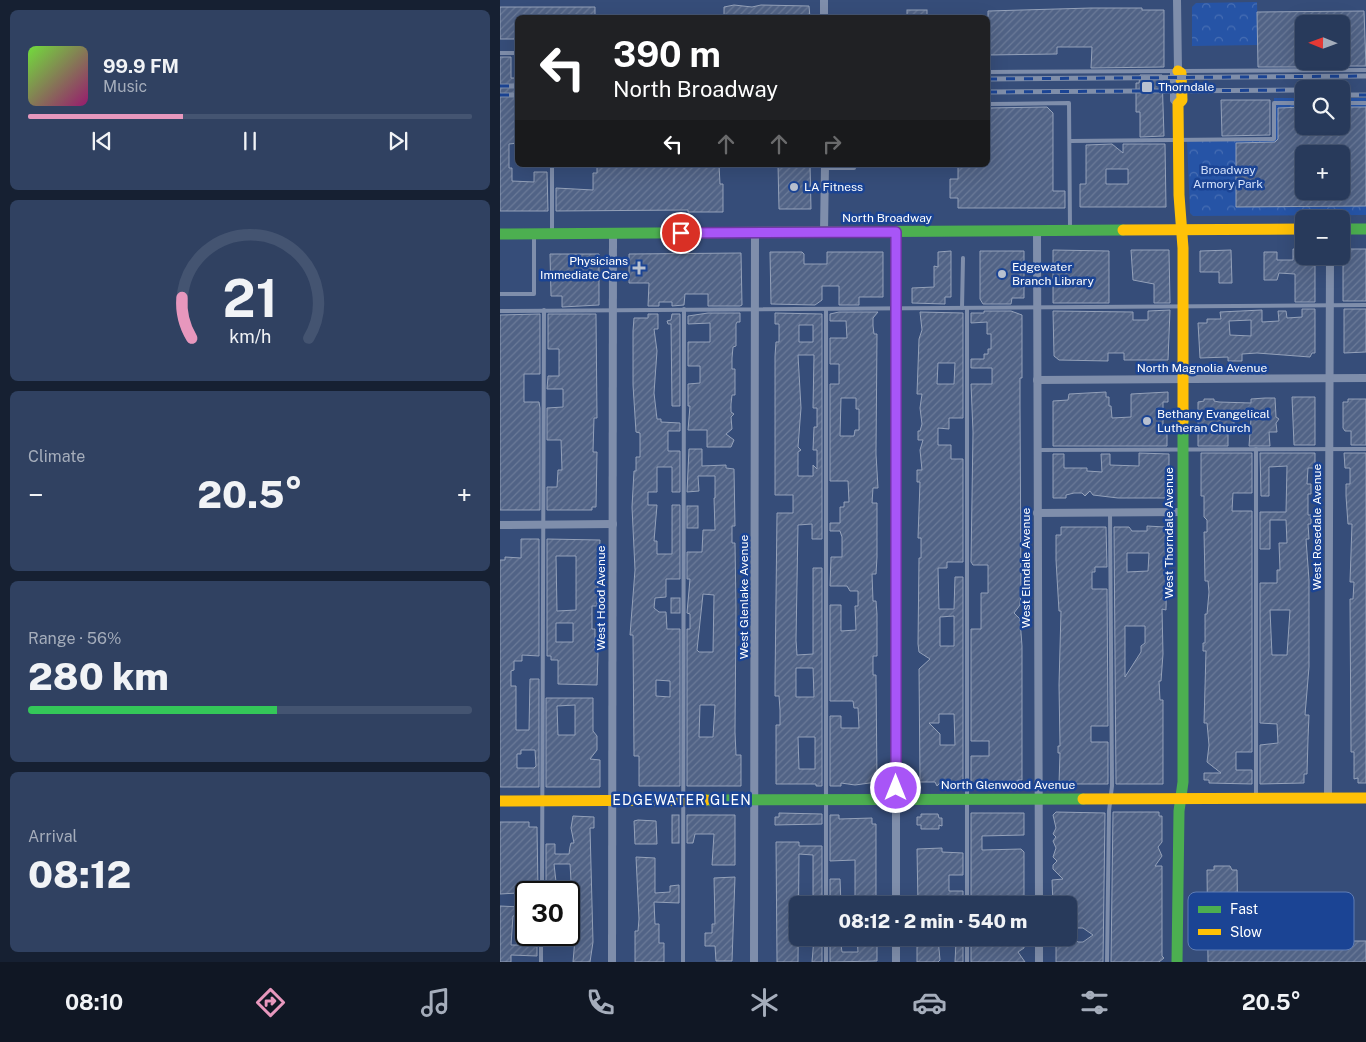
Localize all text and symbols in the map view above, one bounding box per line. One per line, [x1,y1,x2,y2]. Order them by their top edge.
north arrow [1295,15,1350,70]
map controls [1295,15,1350,265]
text: 390 m [613,34,721,75]
icon: left [530,35,595,100]
text: 99.9 FM [103,55,179,77]
text: North Broadway [613,76,778,102]
text: Music [103,77,147,96]
marker: Thorndale [1140,80,1154,94]
place label: Thorndale [1158,80,1215,94]
button: search [1295,80,1350,135]
icon: previous [88,127,116,155]
icon: pause [236,127,264,155]
icon: next [384,127,412,155]
icon: left [659,130,687,158]
icon: ahead [712,130,740,158]
icon: ahead [765,130,793,158]
icon: right [818,130,846,158]
button: + [1295,145,1350,200]
park label: Broadway Armory Park [1193,163,1263,191]
place label: LA Fitness [804,180,863,194]
marker: LA Fitness [788,181,800,193]
button: − [1295,210,1350,265]
street label: North Broadway [842,211,933,225]
pin [660,212,702,254]
icon: arrive [667,219,695,247]
place label: Physicians Immediate Care [540,254,628,282]
place label: Edgewater Branch Library [1012,260,1094,288]
marker: Physicians Immediate Care [632,261,646,275]
text: 21 [222,268,278,329]
marker: Edgewater Branch Library [996,268,1008,280]
text: km/h [229,326,271,347]
street label: North Magnolia Avenue [1137,361,1267,375]
place label: Bethany Evangelical Lutheran Church [1157,407,1270,435]
marker: Bethany Evangelical Lutheran Church [1141,415,1153,427]
text: Climate [28,447,85,466]
street label: West Rosedale Avenue [1310,463,1324,590]
street label: West Thorndale Avenue [1162,467,1176,599]
text: 20.5° [197,472,303,517]
text: − [28,478,44,511]
text: + [456,478,472,511]
street label: West Elmdale Avenue [1019,508,1033,628]
street label: West Glenlake Avenue [737,535,751,659]
street label: West Hood Avenue [594,545,608,651]
text: Range · 56% [28,629,121,648]
text: 280 km [28,654,169,699]
position arrow [869,761,921,813]
street label: North Glenwood Avenue [941,778,1075,792]
district label: EDGEWATER GLEN [612,792,752,808]
text: Arrival [28,827,77,846]
text: 08:12 [28,852,131,897]
speed limit sign: 30 [515,881,580,946]
legend [1188,892,1354,950]
text: Fast [1230,901,1258,917]
text: 08:12 · 2 min · 540 m [839,910,1027,932]
text: Slow [1230,924,1262,940]
icon: directions [253,985,288,1020]
icon: music [418,985,453,1020]
icon: phone [583,985,618,1020]
icon: climate [747,985,782,1020]
icon: car [912,985,947,1020]
icon: filters [1077,985,1112,1020]
text: 08:10 [65,989,123,1015]
text: 20.5° [1242,989,1301,1015]

